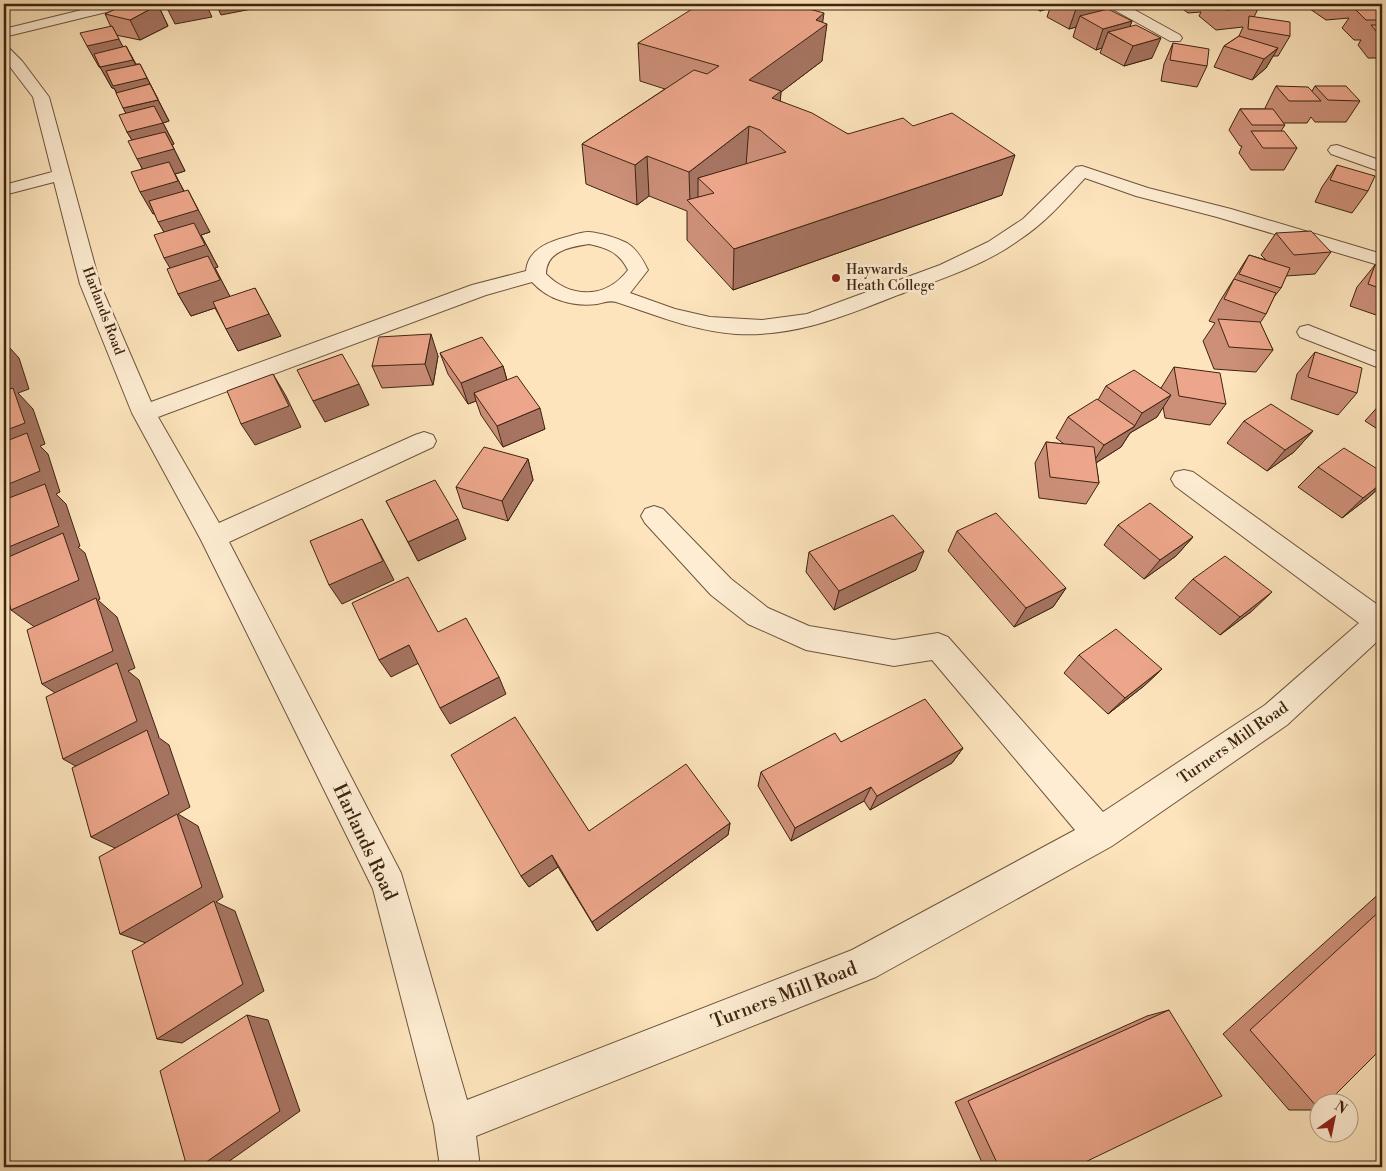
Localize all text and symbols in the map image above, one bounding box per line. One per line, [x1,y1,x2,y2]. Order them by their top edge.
place label: Haywards Heath College [846,261,935,295]
street label: Harlands Road [78,264,128,358]
marker: Haywards Heath College [830,272,842,284]
street label: Turners Mill Road [1174,697,1292,789]
street label: Harlands Road [327,780,403,905]
street label: Turners Mill Road [707,956,861,1034]
north arrow [1308,1094,1358,1144]
text: N [1331,1097,1350,1119]

